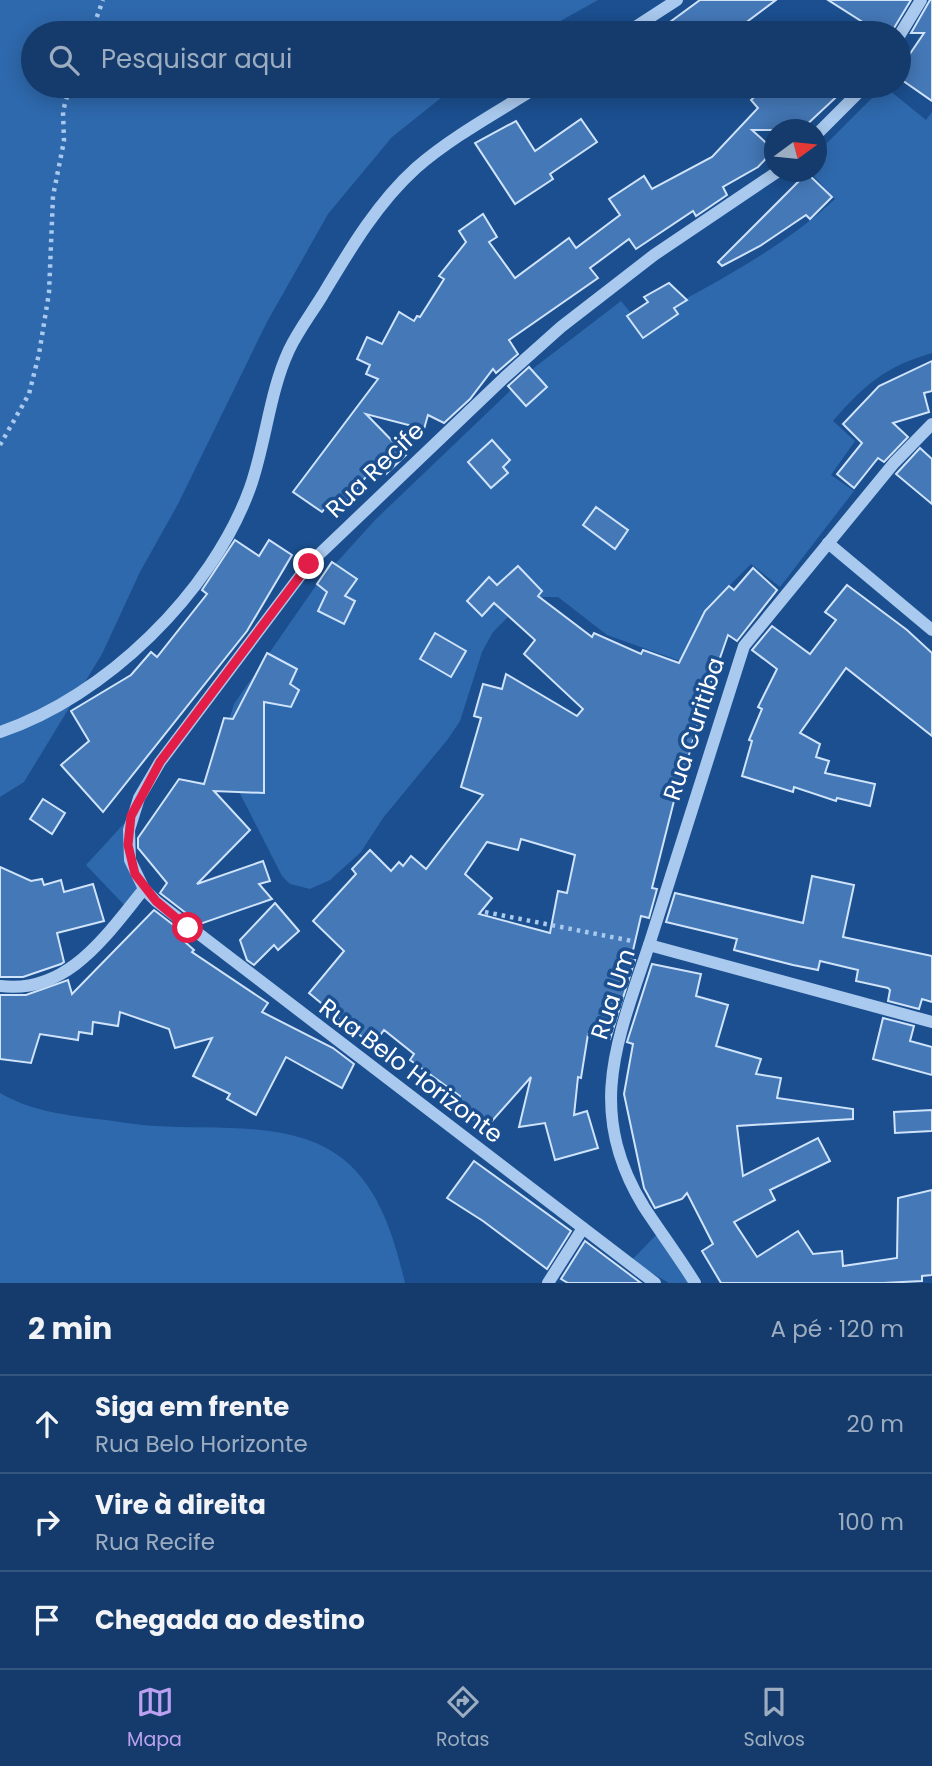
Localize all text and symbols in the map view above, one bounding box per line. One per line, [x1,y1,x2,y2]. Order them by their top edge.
search box [21,21,911,98]
icon: search [45,41,83,79]
text: Pesquisar aqui [101,41,292,77]
north arrow [764,119,827,182]
street label: Rua Recife [318,414,431,525]
route end [293,548,324,579]
street label: Rua Curitiba [655,653,732,805]
route start [172,912,203,943]
street label: Rua Um [582,944,643,1043]
street label: Rua Belo Horizonte [313,991,510,1151]
text: 2 min [28,1307,112,1350]
text: A pé · 120 m [771,1313,904,1345]
text: Siga em frente [95,1389,289,1425]
icon: ahead [28,1405,66,1443]
text: 20 m [846,1408,904,1440]
text: Rua Belo Horizonte [95,1428,308,1460]
text: Vire à direita [95,1487,266,1523]
icon: right [28,1503,66,1541]
text: 100 m [838,1506,904,1538]
text: Rua Recife [95,1526,215,1558]
icon: arrive [28,1601,66,1639]
text: Chegada ao destino [95,1602,365,1638]
tab: Mapa [127,1683,182,1754]
tab: Rotas [436,1683,489,1754]
tab: Salvos [744,1683,805,1754]

